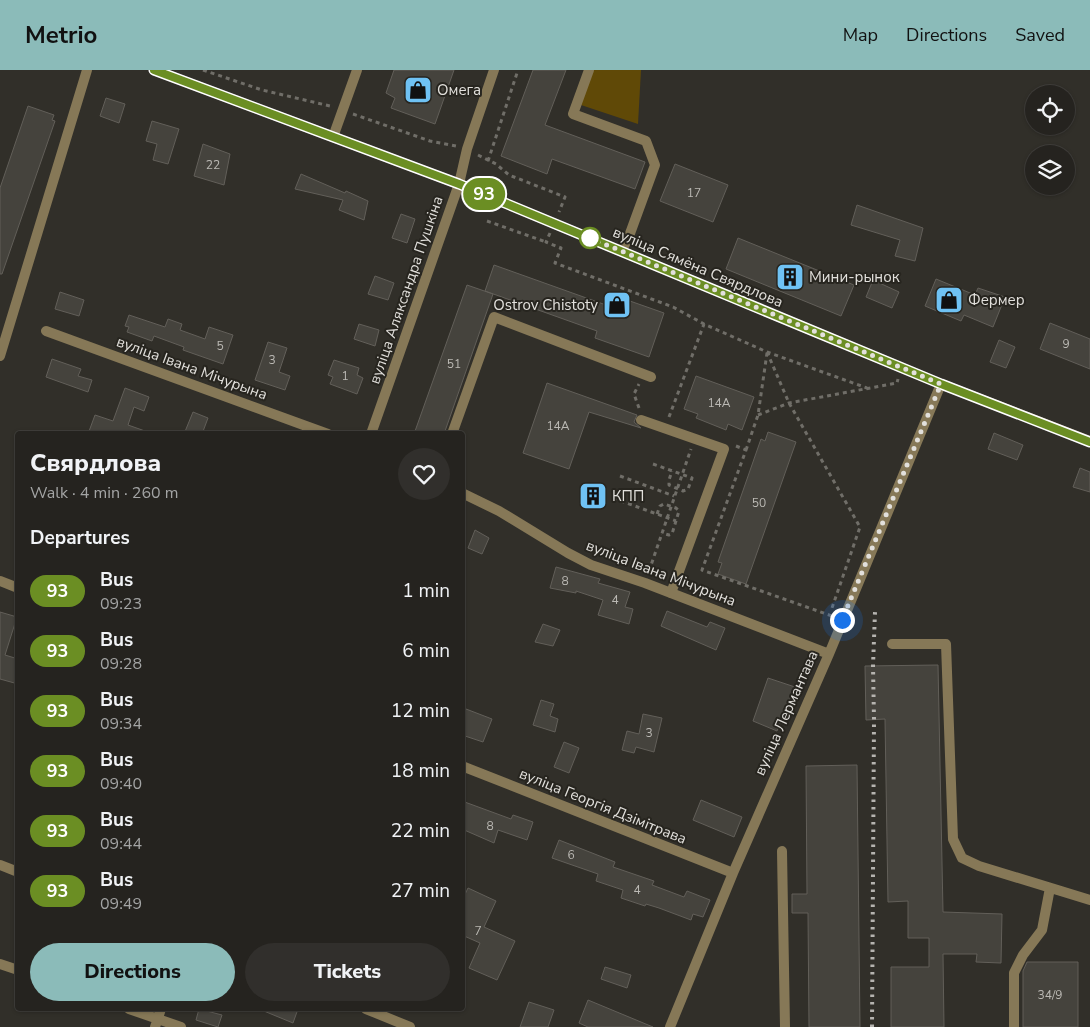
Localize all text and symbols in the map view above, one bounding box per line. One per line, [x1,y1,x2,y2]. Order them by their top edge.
text: Metrio [25,19,97,51]
text: Map [843,23,878,47]
text: Directions [906,23,987,47]
text: Saved [1015,23,1065,47]
shop icon: Омега [403,75,433,105]
place label: Омега [437,80,481,100]
map controls [1025,85,1075,195]
button: locate [1025,85,1075,135]
button: layers [1025,145,1075,195]
house number: 22 [206,157,220,173]
line badge: 93 [462,178,506,210]
text: 93 [473,182,495,206]
house number: 17 [687,185,701,201]
street label: вуліца Аляксандра Пушкіна [364,193,448,387]
street label: вуліца Сямёна Свярдлова [610,222,786,312]
unlabelled marker [579,227,601,249]
building icon: Мини-рынок [775,262,805,292]
place label: Мини-рынок [809,267,900,287]
shop icon: Фермер [934,285,964,315]
shop icon: Ostrov Chistoty [602,290,632,320]
place label: Фермер [968,290,1025,310]
place label: Ostrov Chistoty [493,295,598,315]
street label: вуліца Івана Мічурына [114,331,270,405]
house number: 9 [1062,336,1070,352]
house number: 5 [216,338,224,354]
house number: 3 [268,352,276,368]
house number: 51 [447,356,461,372]
house number: 1 [341,368,349,384]
house number: 14А [707,395,731,411]
house number: 14А [546,418,570,434]
text: Свярдлова [30,447,161,479]
button: heart [398,448,450,500]
building icon: КПП [578,481,608,511]
text: Walk · 4 min · 260 m [30,482,178,504]
place label: КПП [612,486,644,506]
house number: 50 [752,495,766,511]
text: Departures [30,525,130,551]
street label: вуліца Івана Мічурына [583,535,739,611]
text: Bus [100,567,133,593]
house number: 8 [561,573,569,589]
text: 1 min [402,578,450,604]
text: 93 [47,579,68,603]
house number: 4 [611,592,619,608]
text: 09:23 [100,593,142,615]
your location [830,608,855,633]
text: Bus [100,627,133,653]
text: 6 min [402,638,450,664]
text: 93 [47,639,68,663]
street label: вуліца Лермантава [749,647,823,779]
text: 09:28 [100,653,142,675]
text: Bus [100,687,133,713]
text: 12 min [391,698,450,724]
text: 93 [47,699,68,723]
text: 09:34 [100,713,142,735]
house number: 3 [645,725,653,741]
text: Bus [100,747,133,773]
text: 18 min [391,758,450,784]
text: 93 [47,759,68,783]
street label: вуліца Георгія Дзімітрава [516,763,690,849]
text: 09:40 [100,773,142,795]
text: Bus [100,807,133,833]
text: 22 min [391,818,450,844]
house number: 8 [486,818,494,834]
text: 93 [47,819,68,843]
text: 09:44 [100,833,142,855]
house number: 6 [567,847,575,863]
text: Bus [100,867,133,893]
text: 27 min [391,878,450,904]
text: 93 [47,879,68,903]
house number: 4 [633,882,641,898]
text: 09:49 [100,893,142,915]
house number: 7 [474,923,482,939]
button: Directions [30,943,235,1001]
button: Tickets [245,943,450,1001]
house number: 34/9 [1038,987,1063,1003]

